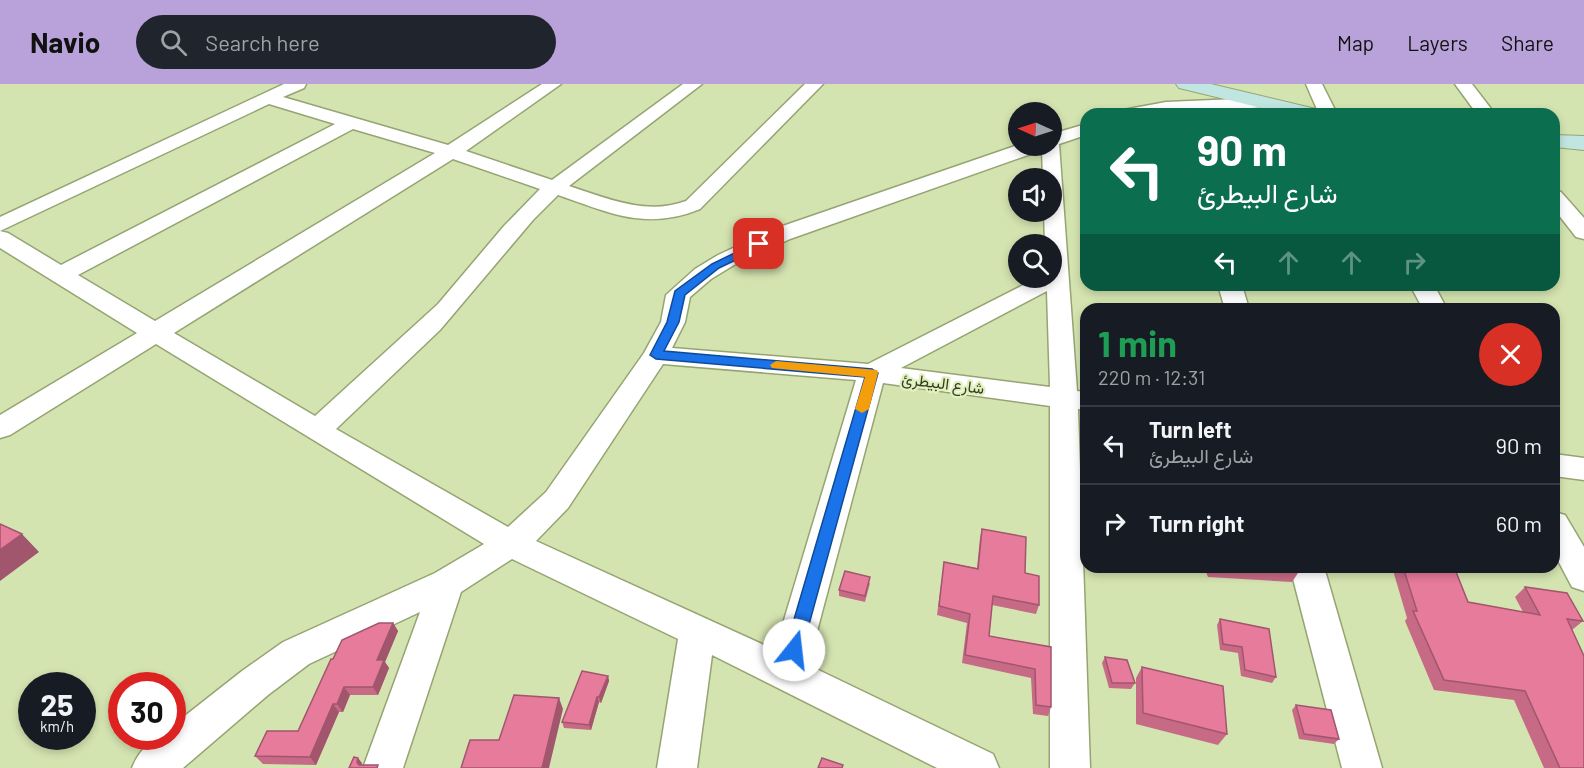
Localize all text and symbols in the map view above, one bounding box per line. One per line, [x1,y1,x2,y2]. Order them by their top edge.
search box [136,15,556,69]
text: Navio [30,25,100,59]
icon: search [157,26,190,59]
text: Search here [205,29,320,55]
text: Map [1337,30,1374,55]
text: Layers [1407,30,1468,55]
text: Share [1501,30,1554,55]
north arrow [1008,102,1062,156]
map controls [1008,102,1062,288]
text: 90 m [1197,124,1287,174]
icon: left [1098,132,1176,210]
button: sound [1008,168,1062,222]
text: شارع البيطرئ [1197,176,1338,208]
pin [733,218,784,269]
icon: arrive [742,227,775,260]
button: search [1008,234,1062,288]
icon: left [1209,246,1242,279]
icon: ahead [1272,246,1305,279]
icon: ahead [1335,246,1368,279]
icon: right [1398,246,1431,279]
text: 1 min [1098,321,1177,364]
button: close [1479,323,1542,386]
text: 220 m · 12:31 [1098,365,1205,389]
street label: شارع البيطرئ [900,368,986,400]
text: Turn left [1149,416,1232,442]
icon: left [1098,429,1131,462]
text: 90 m [1496,432,1542,458]
text: شارع البيطرئ [1149,443,1253,467]
icon: right [1098,507,1131,540]
text: Turn right [1149,510,1244,536]
text: 60 m [1496,510,1542,536]
position arrow [762,618,826,682]
speed limit sign: 30 [108,672,186,750]
text: 25 [41,686,73,722]
text: km/h [40,717,74,735]

